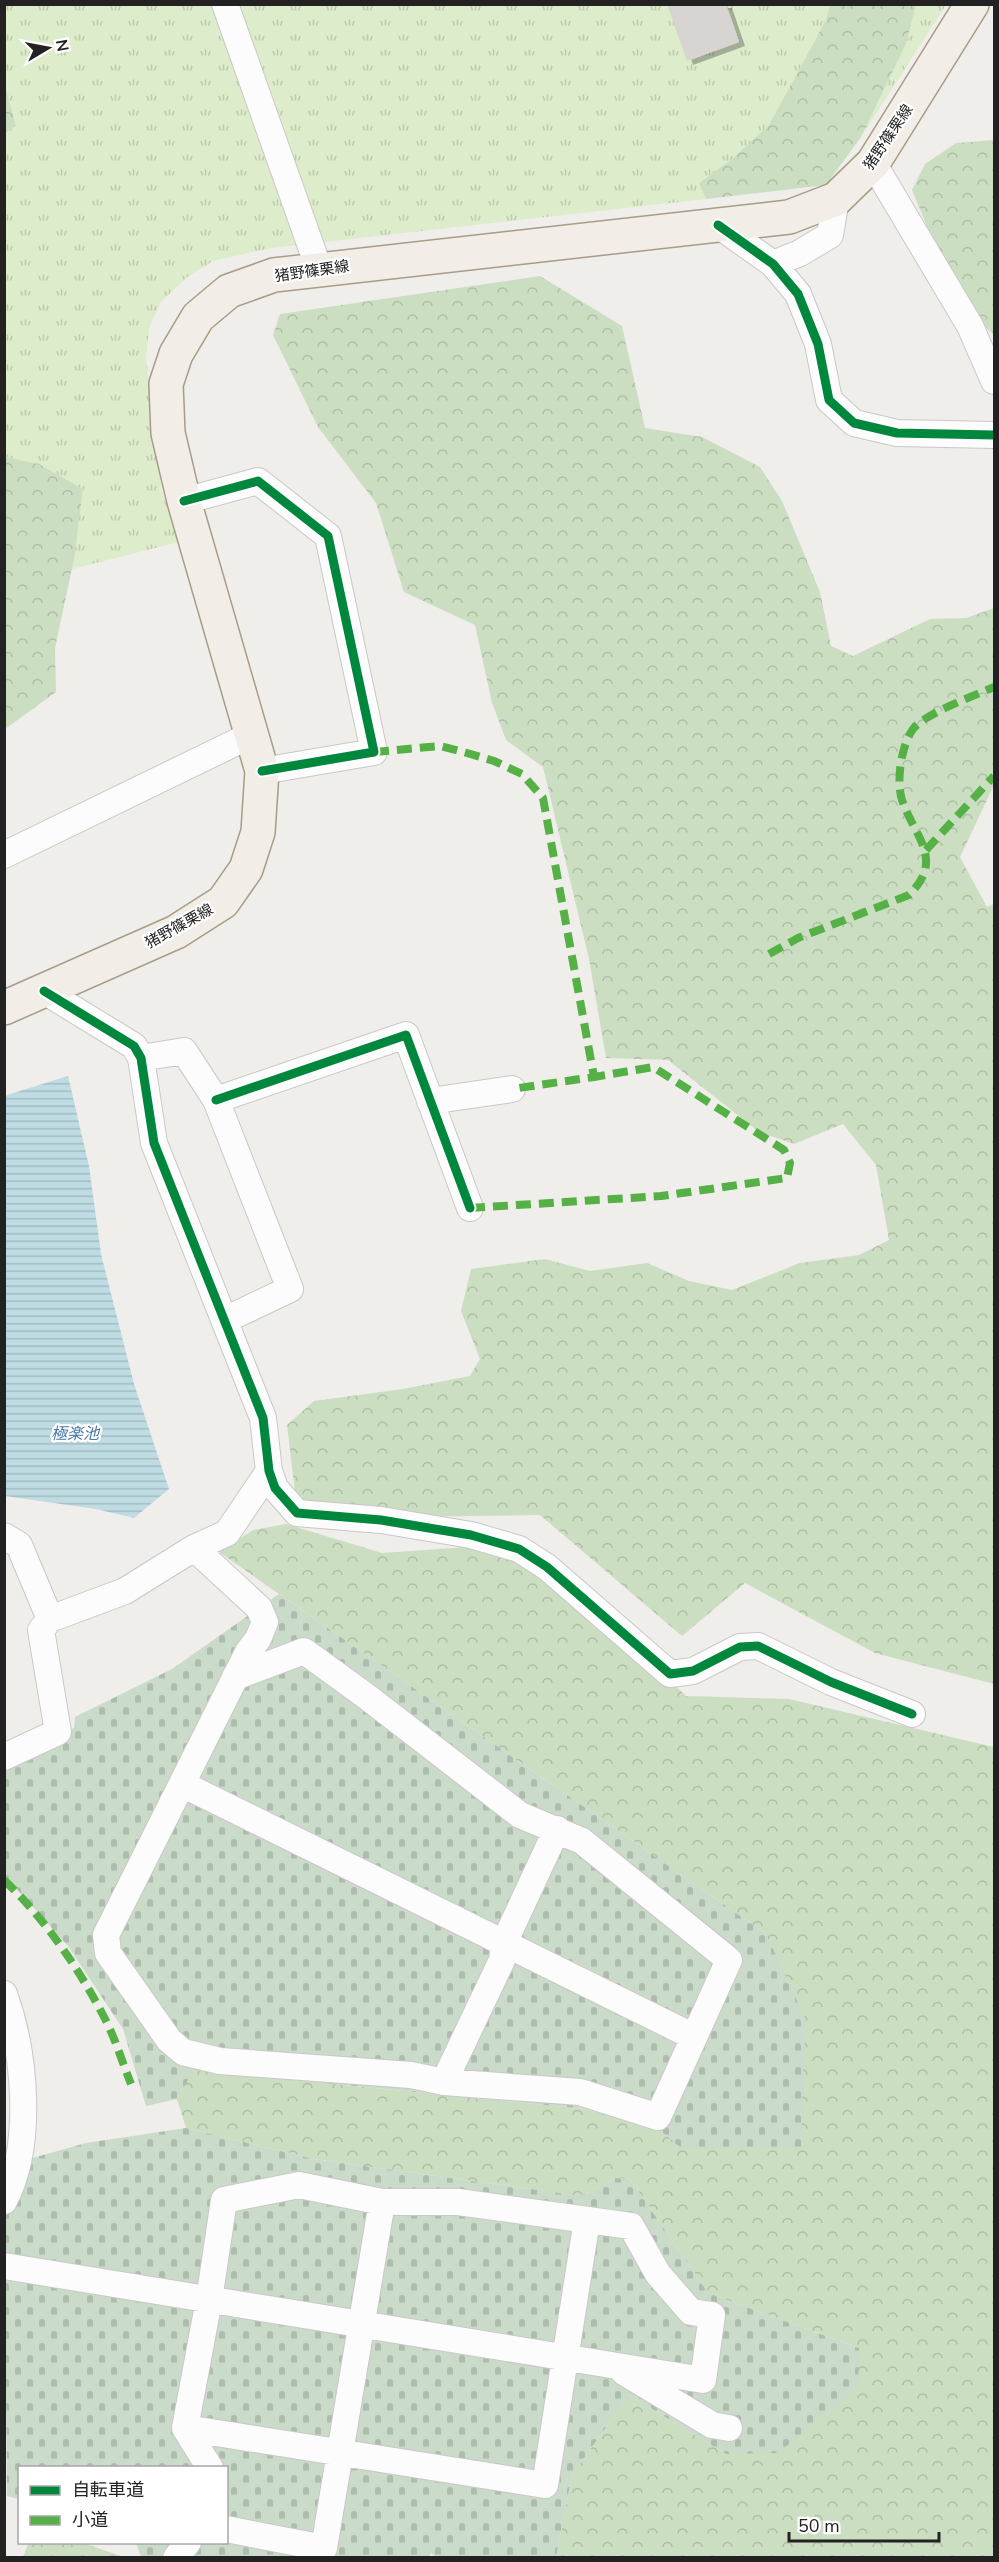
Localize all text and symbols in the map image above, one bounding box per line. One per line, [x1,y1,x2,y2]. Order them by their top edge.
north arrow [18,18,78,78]
text: N [50,38,74,53]
street label: 猪野篠栗線 [859,100,917,174]
street label: 猪野篠栗線 [273,256,351,286]
street label: 猪野篠栗線 [141,899,217,953]
water label: 極楽池 [51,1423,101,1445]
legend [18,2466,228,2544]
text: 自転車道 [72,2478,144,2502]
scale bar [789,2505,939,2543]
text: 小道 [72,2508,108,2532]
text: 50 m [798,2514,840,2538]

